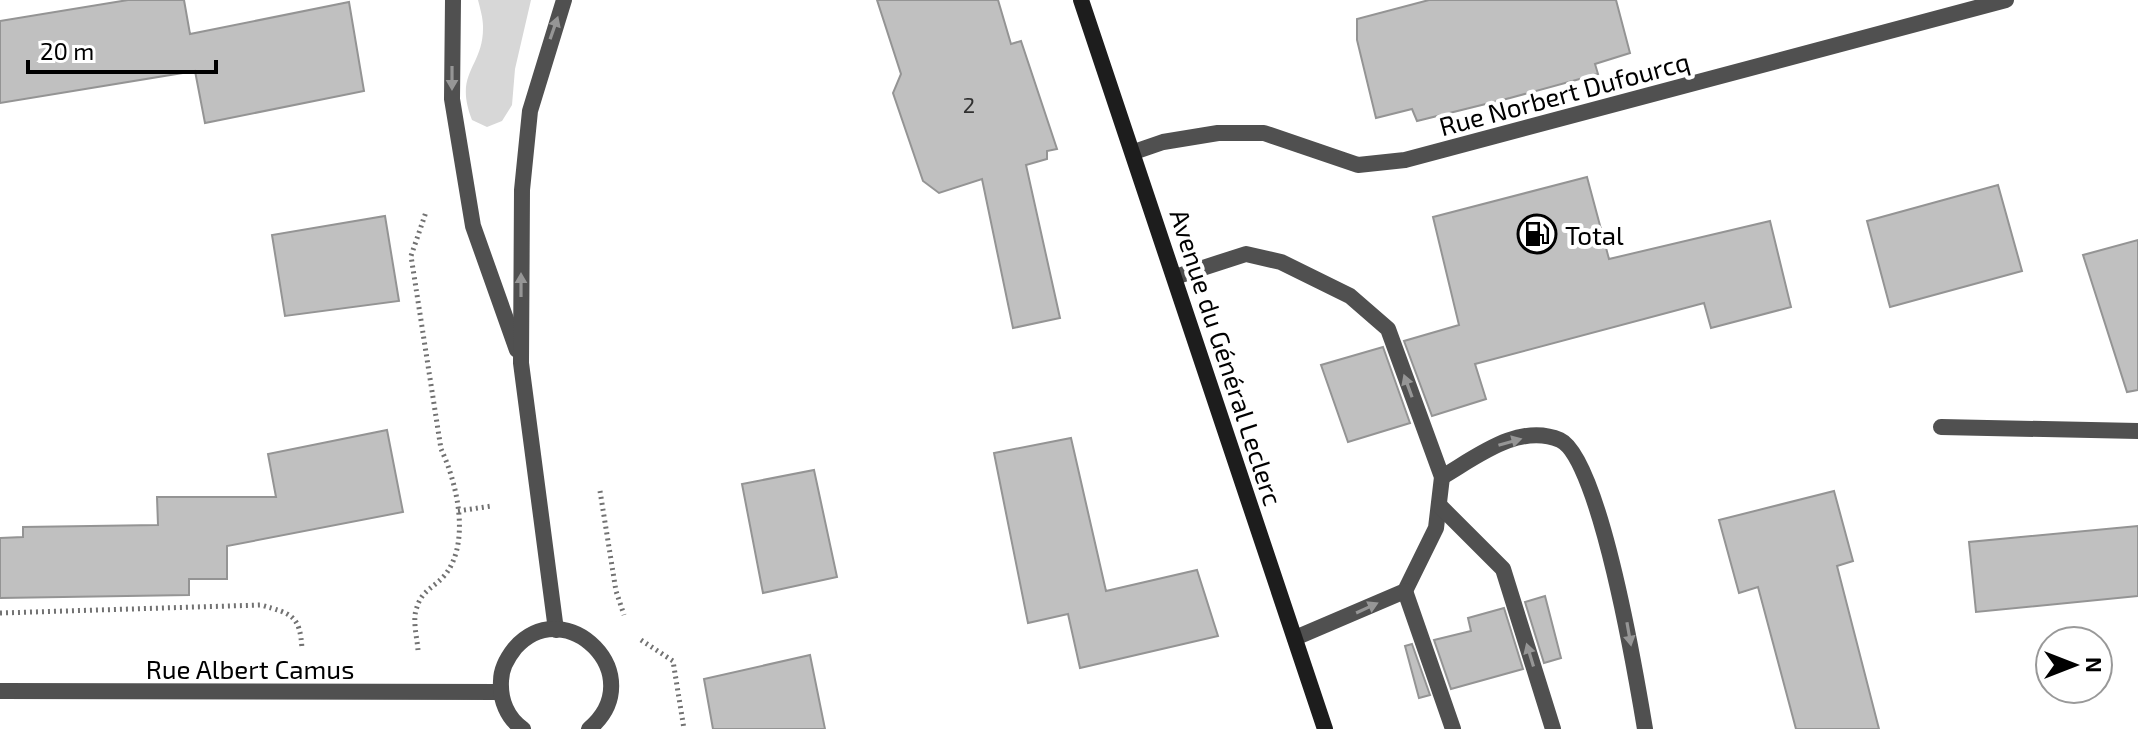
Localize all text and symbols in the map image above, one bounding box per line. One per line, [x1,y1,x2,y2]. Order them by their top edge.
one-way arrow [549,16,561,40]
scale bar [28,24,216,74]
text: 20 m [40,36,94,65]
street label: Rue Norbert Dufourcq [1435,45,1693,141]
one-way arrow [446,66,458,91]
house number: 2 [963,91,975,117]
street label: Avenue du Général Leclerc [1164,205,1290,509]
fuel station icon: Total [1516,213,1558,255]
place label: Total [1565,219,1624,250]
one-way arrow [515,272,528,297]
one-way arrow [1402,374,1414,398]
one-way arrow [1498,435,1523,447]
one-way arrow [1355,601,1379,615]
one-way arrow [1623,622,1635,647]
north arrow [2034,625,2114,705]
one-way arrow [1523,642,1536,666]
street label: Rue Albert Camus [146,653,354,684]
text: N [2082,657,2108,673]

